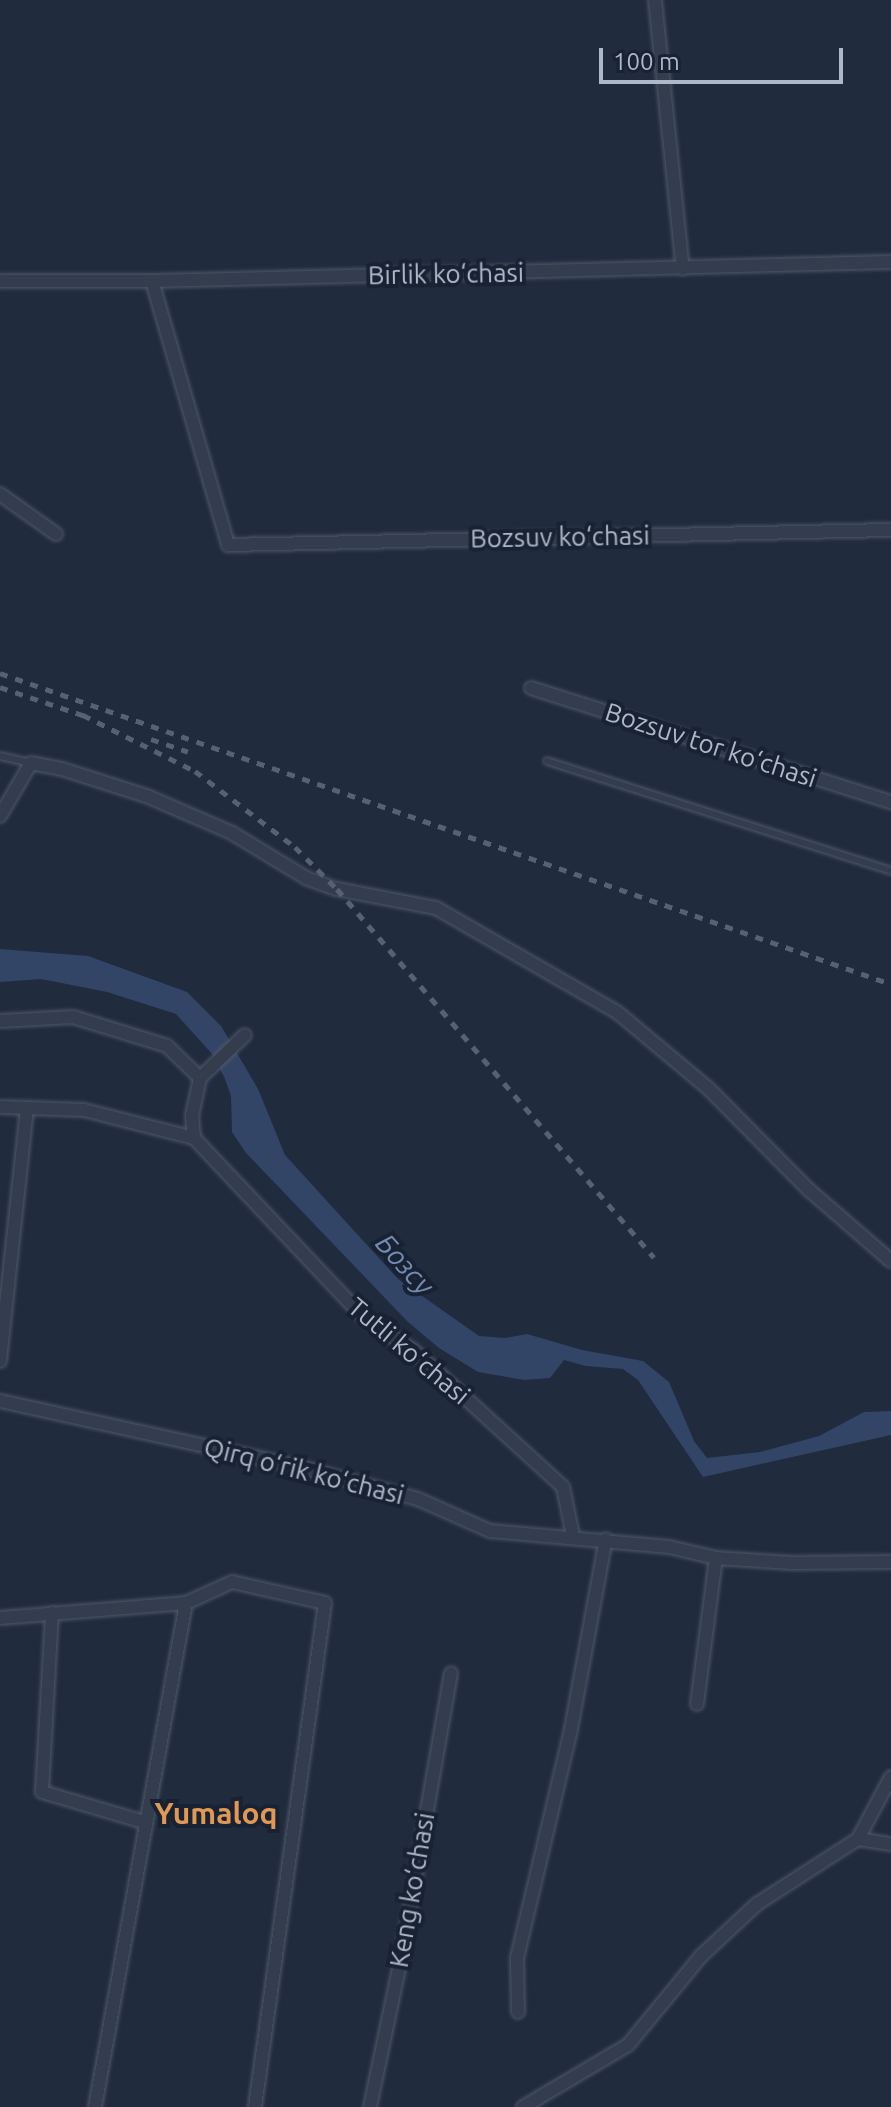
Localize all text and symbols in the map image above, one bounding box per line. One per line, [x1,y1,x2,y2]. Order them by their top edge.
scale bar [603,32,847,82]
text: 100 m [613,48,680,75]
street label: Birlik ko‘chasi [368,257,524,291]
street label: Bozsuv ko‘chasi [470,520,650,554]
street label: Bozsuv tor ko‘chasi [601,696,821,794]
water label: Бозсу [369,1227,441,1301]
street label: Tutli ko‘chasi [342,1291,476,1411]
street label: Qirq o‘rik ko‘chasi [201,1431,407,1511]
district label: Yumaloq [154,1795,278,1831]
street label: Keng ko‘chasi [383,1810,441,1970]

